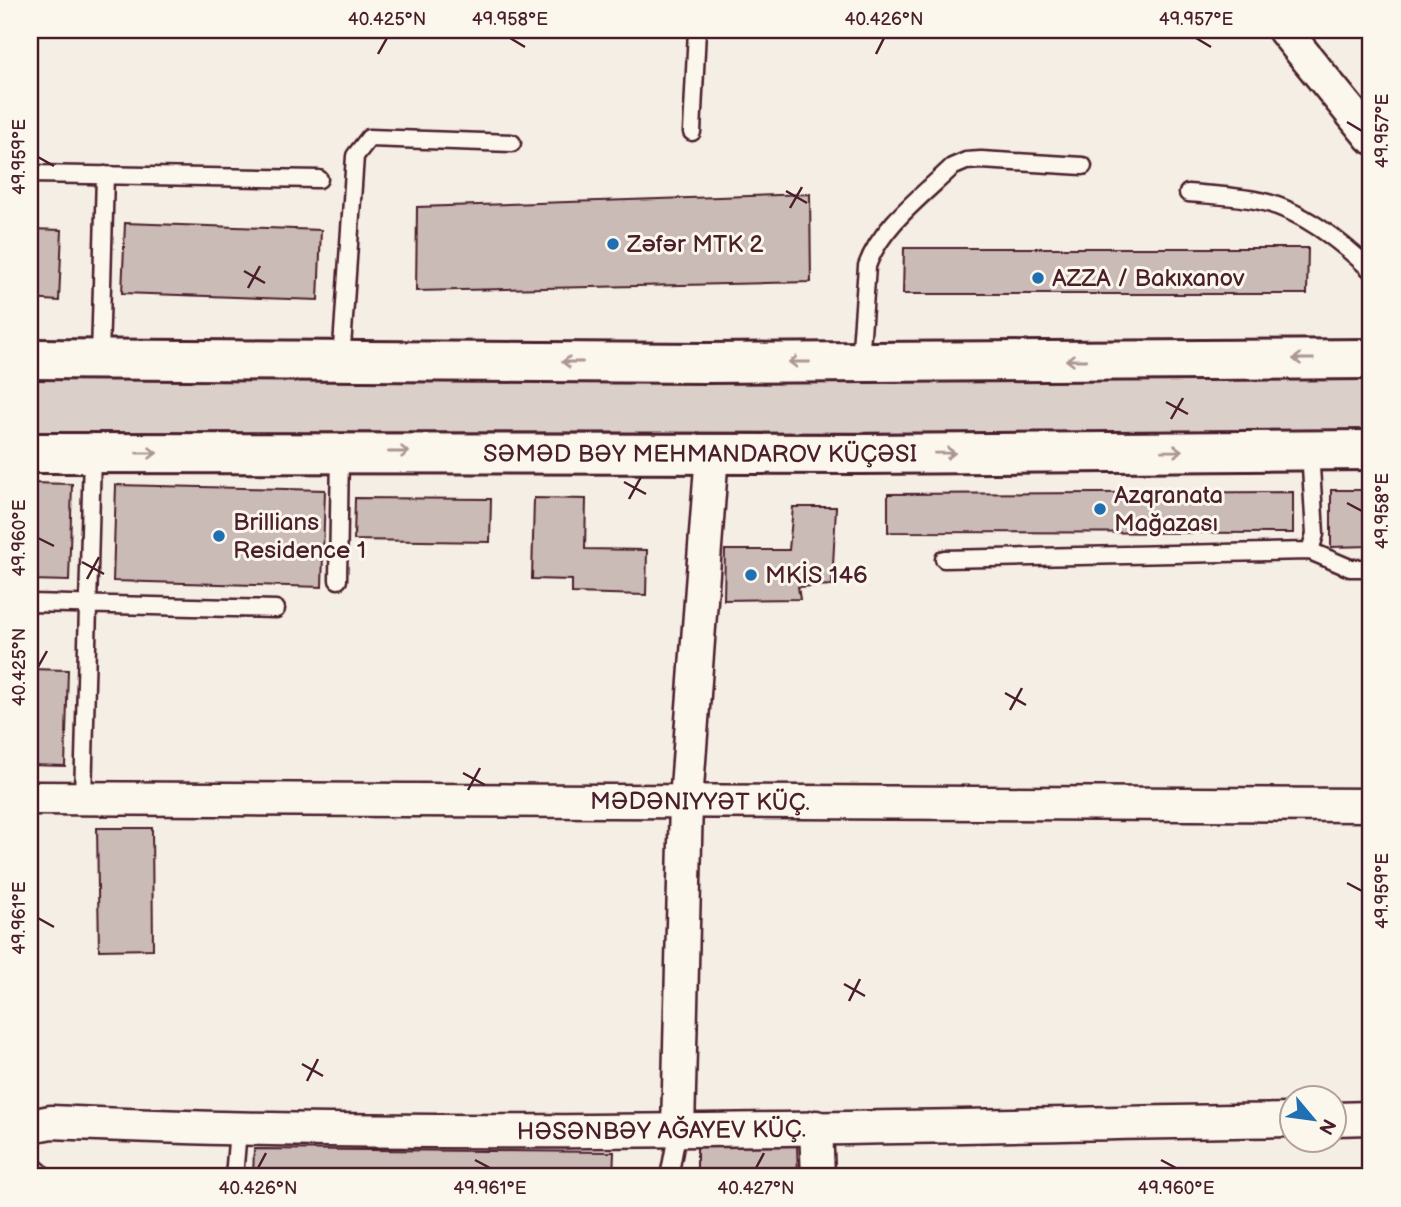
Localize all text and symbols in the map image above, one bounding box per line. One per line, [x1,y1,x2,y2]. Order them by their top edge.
text: 40.425°N [348,9,426,30]
text: 49.958°E [472,9,548,30]
text: 40.426°N [844,9,924,30]
text: 49.957°E [1159,9,1233,30]
text: 49.957°E [1372,94,1393,168]
text: 49.959°E [9,119,30,195]
place label: Zəfər MTK 2 [626,230,763,259]
marker: Zəfər MTK 2 [605,236,621,252]
place label: AZZA / Bakıxanov [1052,264,1245,293]
marker: AZZA / Bakıxanov [1030,270,1046,286]
one-way arrow [1292,352,1315,366]
one-way arrow [1064,353,1087,367]
one-way arrow [560,355,583,369]
one-way arrow [788,355,811,369]
street label: SƏMƏD BƏY MEHMANDAROV KÜÇƏSI [483,440,917,469]
one-way arrow [1161,444,1184,458]
one-way arrow [387,445,410,459]
one-way arrow [933,446,956,460]
one-way arrow [135,447,158,460]
text: 49.958°E [1372,473,1393,549]
place label: Azqranata Mağazası [1114,481,1223,538]
text: 49.960°E [9,499,30,577]
marker: Azqranata Mağazası [1092,501,1108,517]
place label: Brillians Residence 1 [233,508,366,565]
marker: Brillians Residence 1 [211,528,227,544]
place label: MKİS 146 [765,561,868,590]
marker: MKİS 146 [743,567,759,583]
text: 40.425°N [9,628,30,706]
street label: MƏDƏNIYYƏT KÜÇ. [590,787,810,817]
text: 49.959°E [1372,853,1393,929]
text: 49.961°E [9,881,30,955]
north arrow [1278,1084,1348,1154]
street label: HƏSƏNBƏY AĞAYEV KÜÇ. [517,1114,806,1146]
text: N [1313,1115,1340,1138]
text: 40.426°N [218,1178,298,1199]
text: 49.961°E [453,1178,527,1199]
text: 40.427°N [717,1178,795,1199]
text: 49.960°E [1137,1178,1215,1199]

